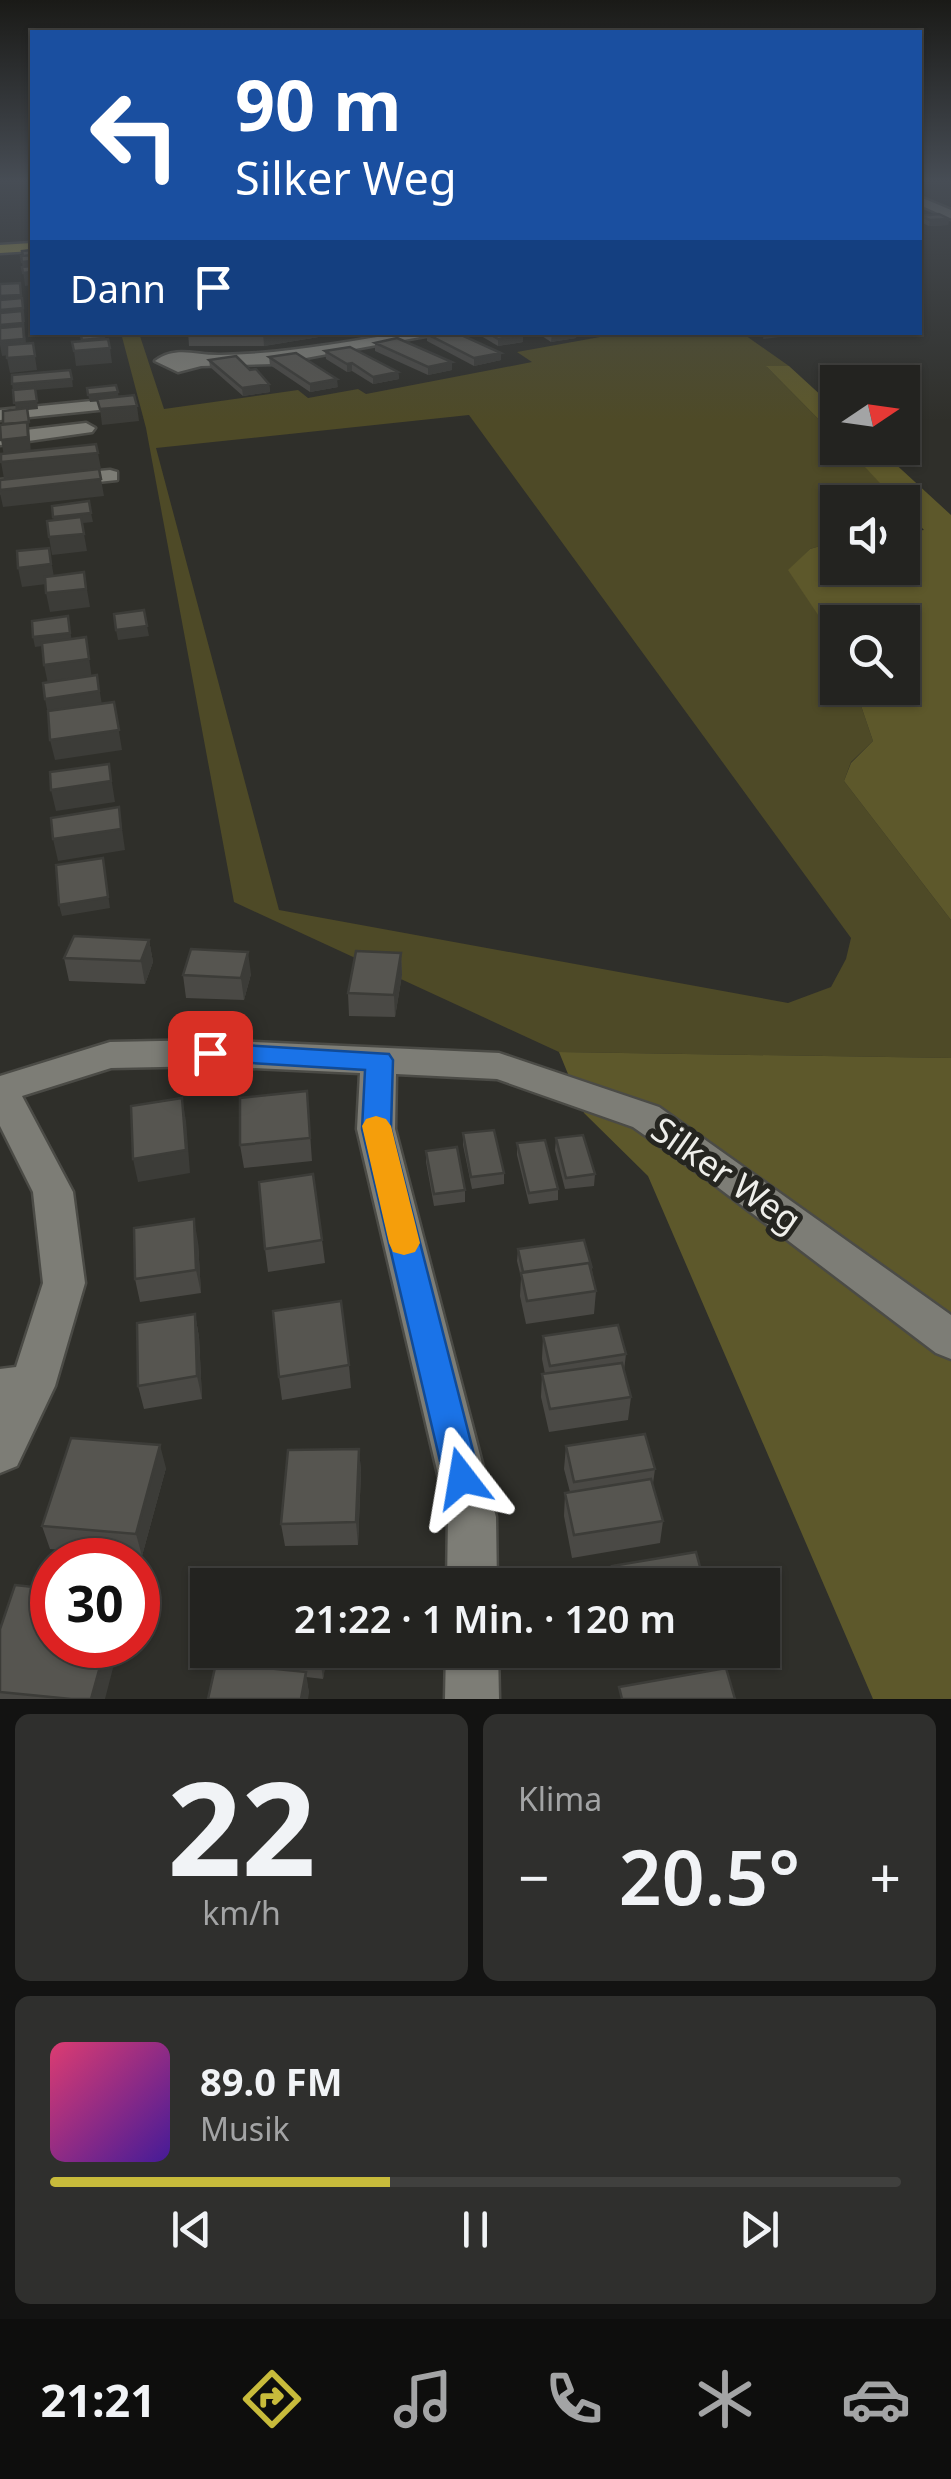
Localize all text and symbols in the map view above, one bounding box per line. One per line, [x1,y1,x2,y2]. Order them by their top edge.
text: 90 m [235,56,402,152]
icon: left [70,70,200,200]
text: Silker Weg [235,147,457,208]
icon: arrive [186,260,241,315]
text: Dann [70,262,166,314]
north arrow [820,365,920,465]
map controls [820,365,920,705]
button: sound [820,485,920,585]
button: search [820,605,920,705]
pin [168,1011,253,1096]
icon: arrive [183,1026,238,1081]
street label: Silker Weg [643,1105,811,1242]
position arrow [410,1426,514,1530]
speed limit sign: 30 [30,1538,160,1668]
text: 21:22 · 1 Min. · 120 m [294,1592,676,1644]
text: 22 [167,1737,316,1914]
text: Klima [518,1777,602,1820]
text: 20.5° [619,1825,800,1927]
text: − [518,1839,549,1914]
text: + [870,1839,901,1914]
text: km/h [202,1891,281,1934]
text: 89.0 FM [200,2055,342,2107]
text: Musik [200,2107,289,2150]
icon: previous [164,2202,219,2257]
icon: pause [448,2202,503,2257]
icon: next [732,2202,787,2257]
icon: directions [237,2364,307,2434]
icon: music [388,2364,458,2434]
icon: phone [539,2364,609,2434]
icon: climate [690,2364,760,2434]
icon: car [841,2364,911,2434]
text: 21:21 [40,2369,156,2430]

